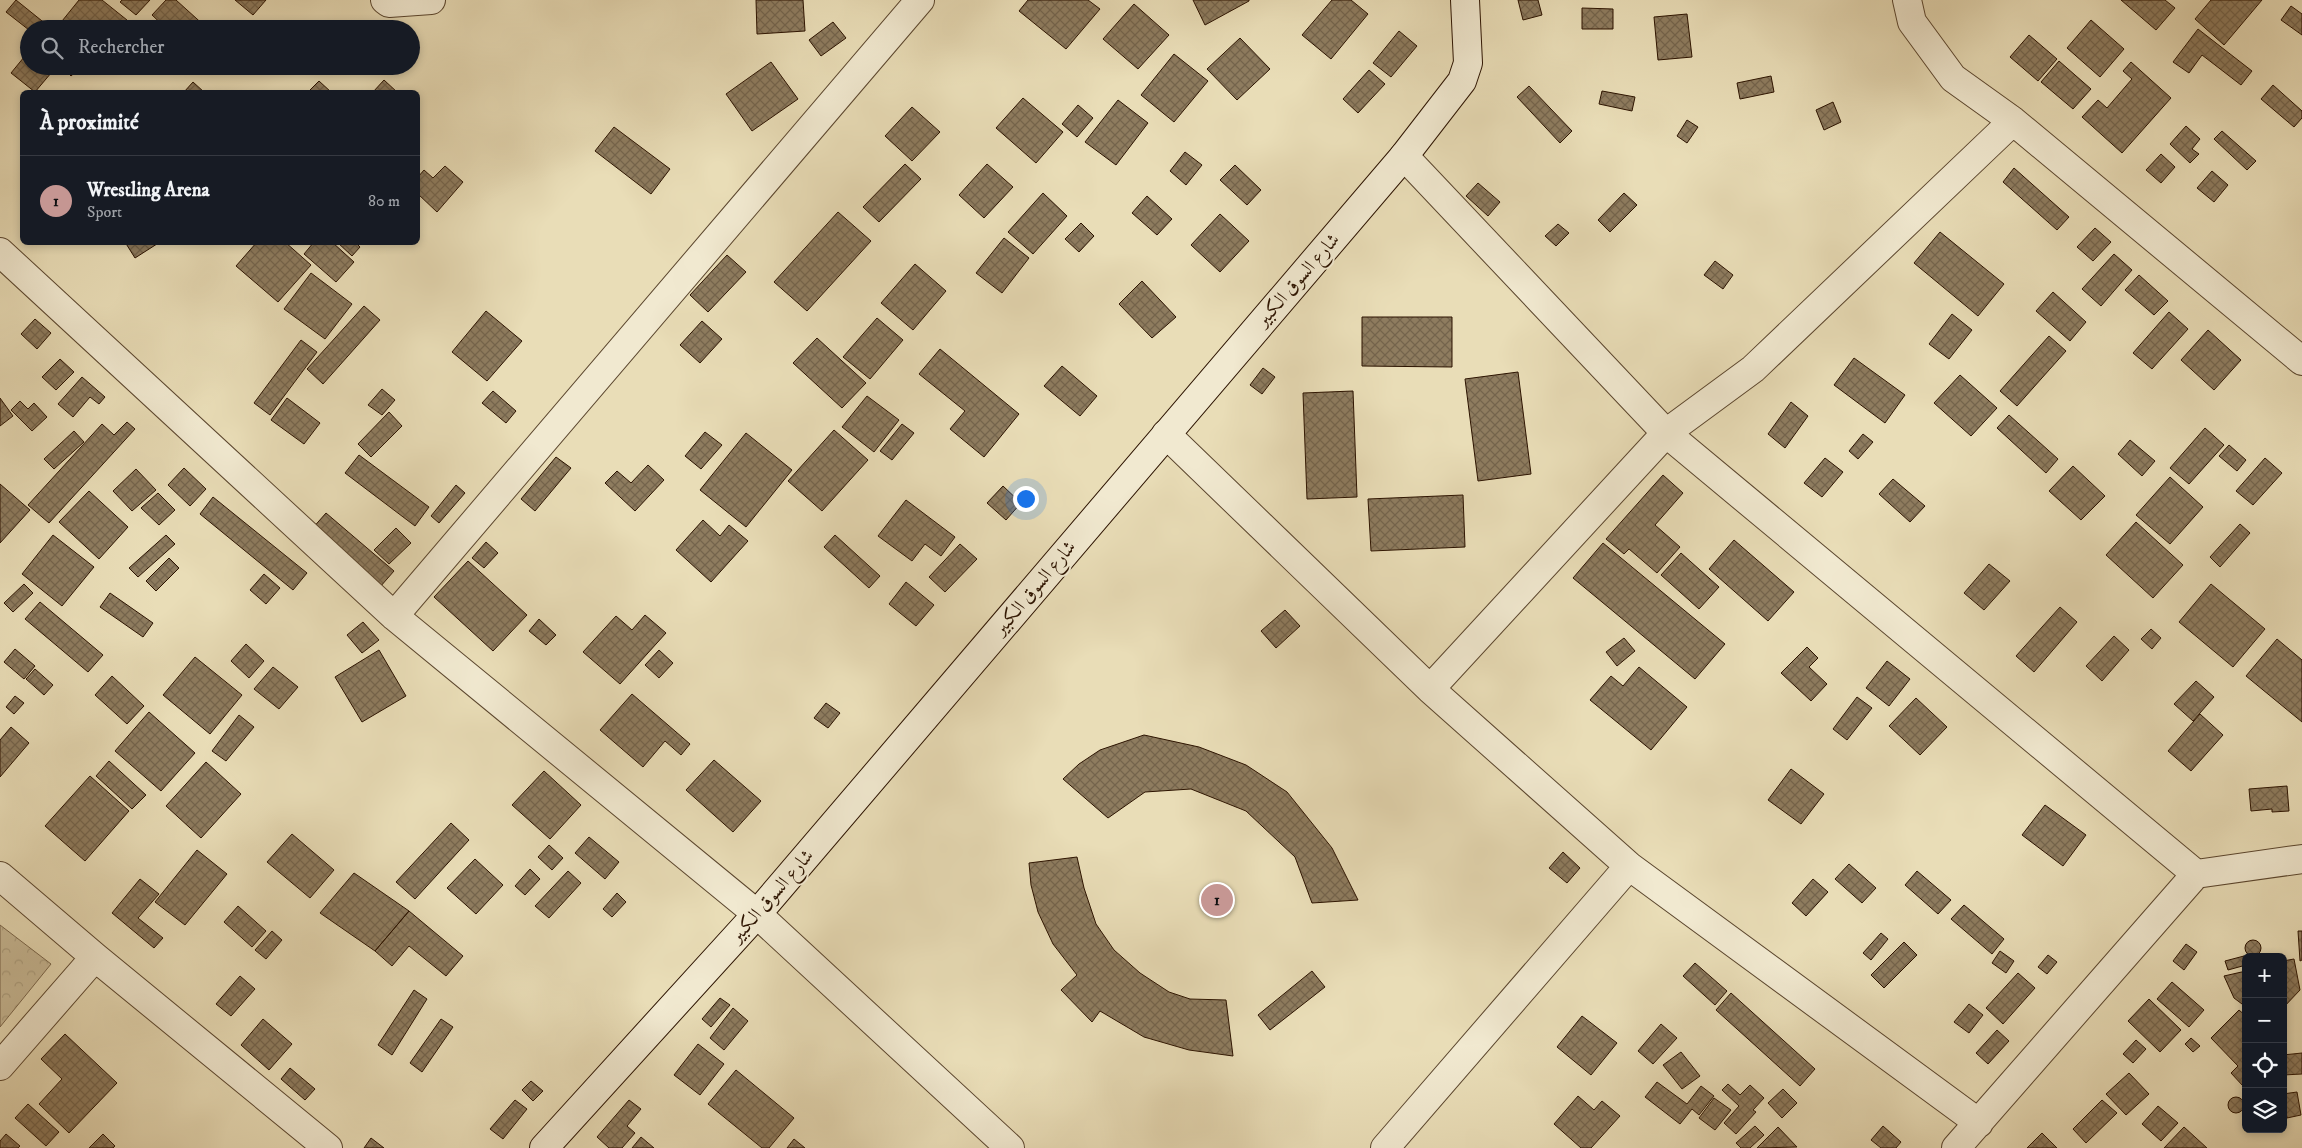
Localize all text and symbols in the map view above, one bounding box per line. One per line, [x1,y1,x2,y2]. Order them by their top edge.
search box [20,20,420,75]
icon: search [38,34,66,62]
text: Rechercher [78,36,164,59]
text: À proximité [40,110,139,136]
text: Wrestling Arena [87,179,210,202]
text: 1 [53,191,59,211]
text: 80 m [368,191,400,211]
text: Sport [87,202,122,222]
street label: شارع السوق الكبير [1250,229,1347,335]
your location [1013,486,1039,512]
street label: شارع السوق الكبير [988,536,1083,643]
street label: شارع السوق الكبير [724,845,821,951]
pin: 1 [1201,881,1233,919]
map controls [2242,953,2287,1133]
button: + [2242,953,2287,998]
button: − [2242,998,2287,1043]
button: locate [2242,1043,2287,1088]
button: layers [2242,1088,2287,1133]

